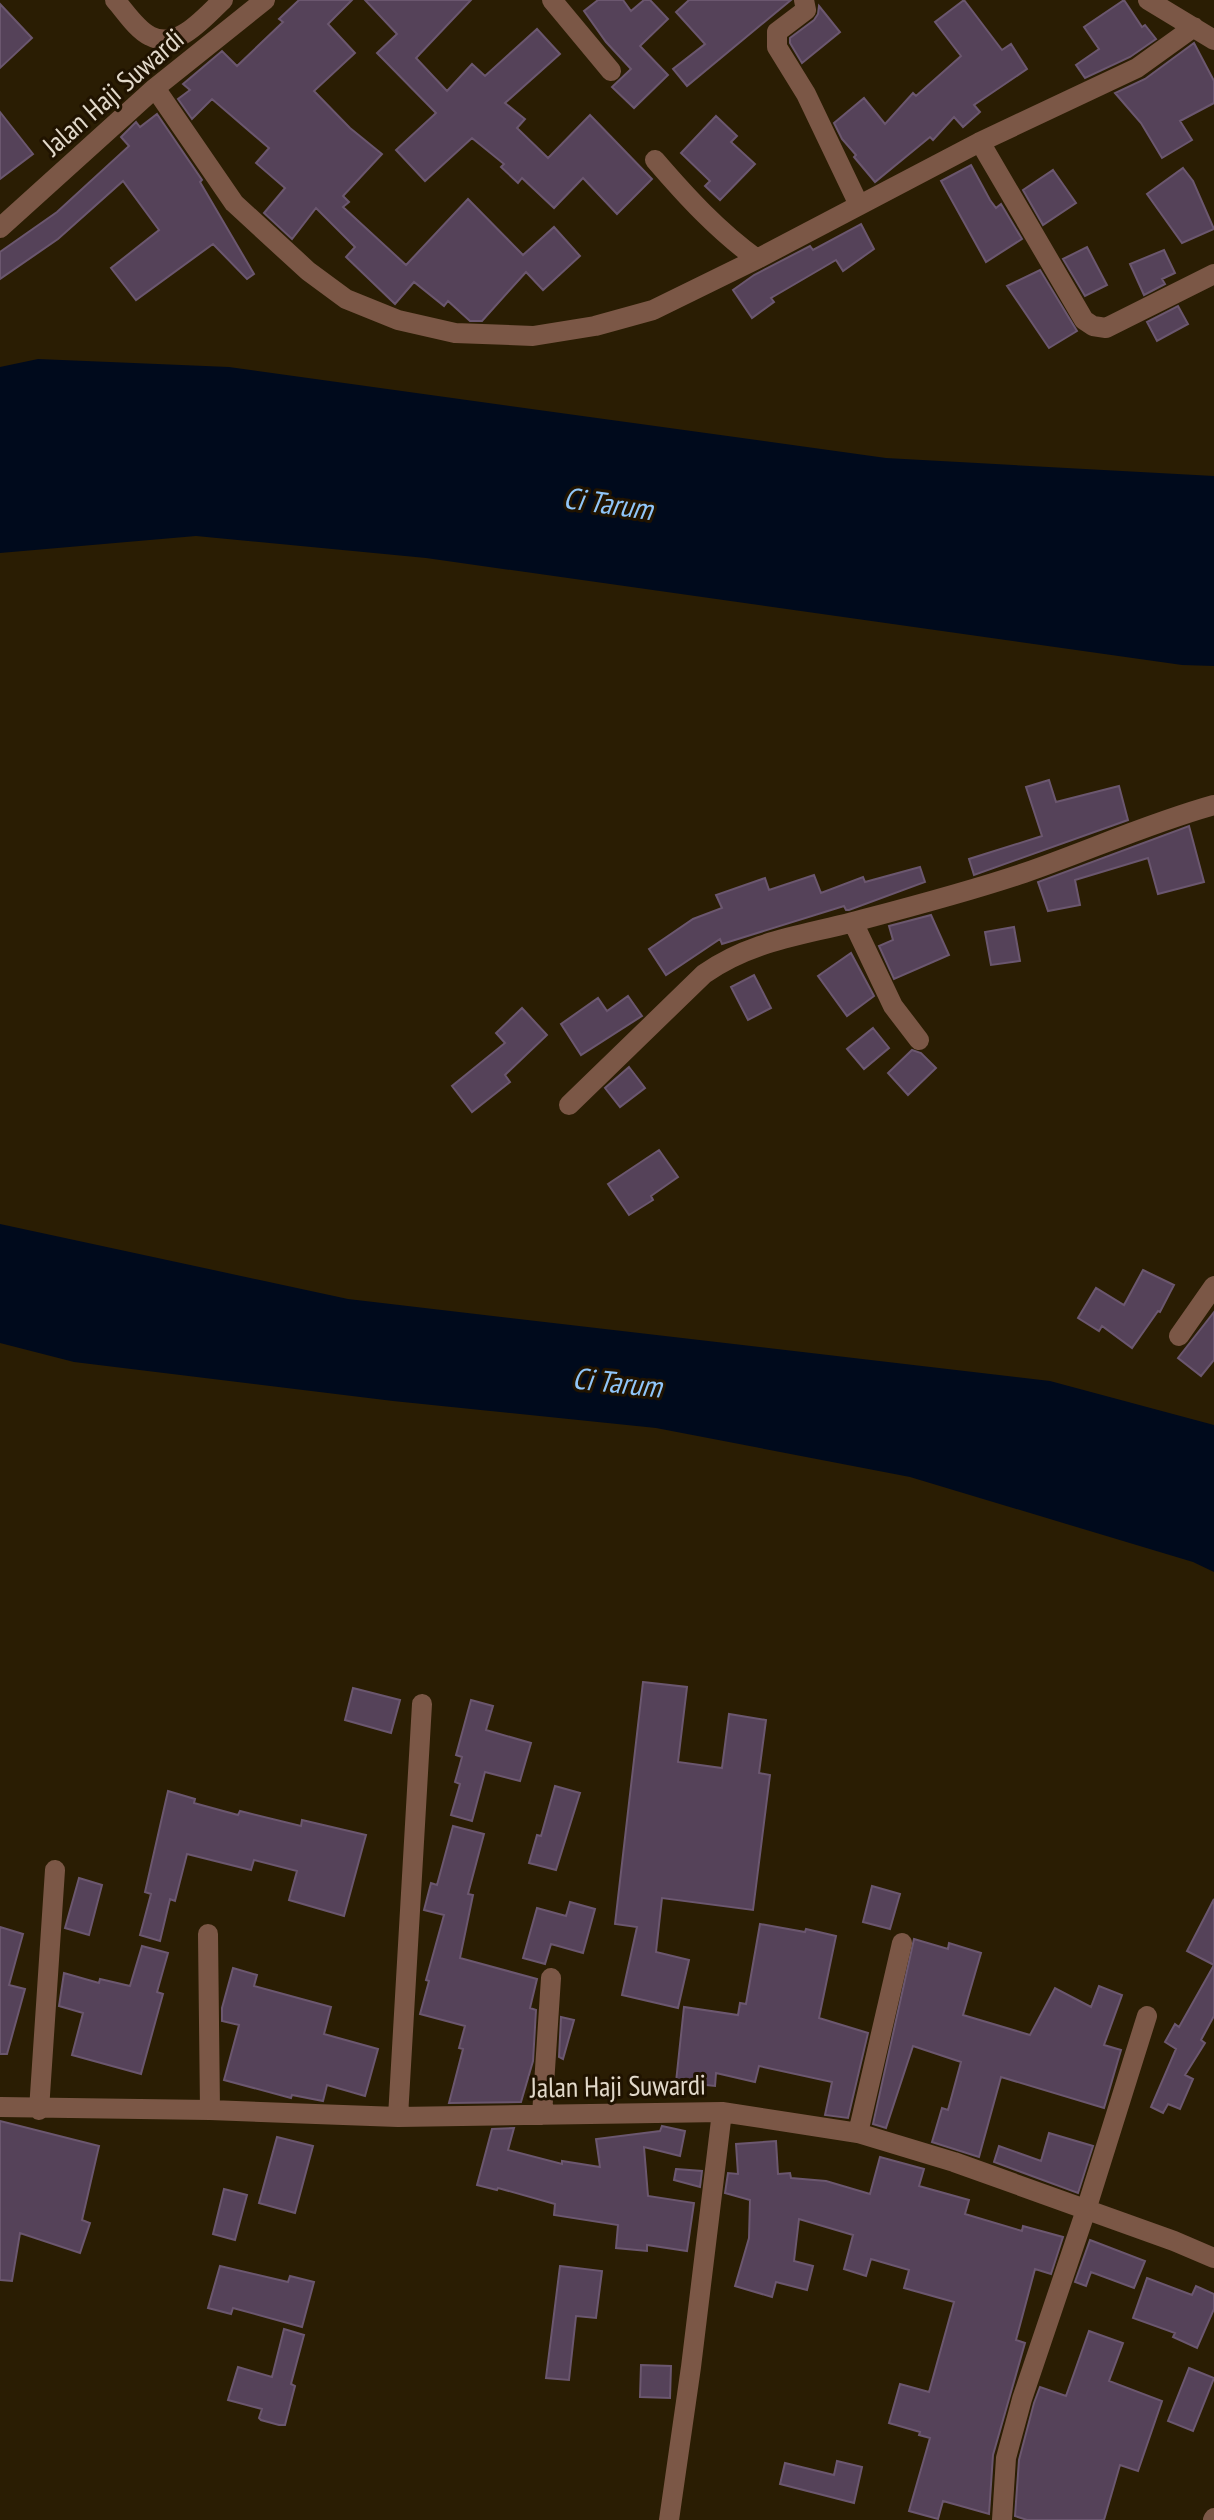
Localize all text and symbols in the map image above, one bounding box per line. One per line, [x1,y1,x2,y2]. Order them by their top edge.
street label: Jalan Haji Suwardi [33,20,191,164]
water label: Ci Tarum [561,477,657,528]
water label: Ci Tarum [571,1357,665,1406]
street label: Jalan Haji Suwardi [529,2065,706,2106]

